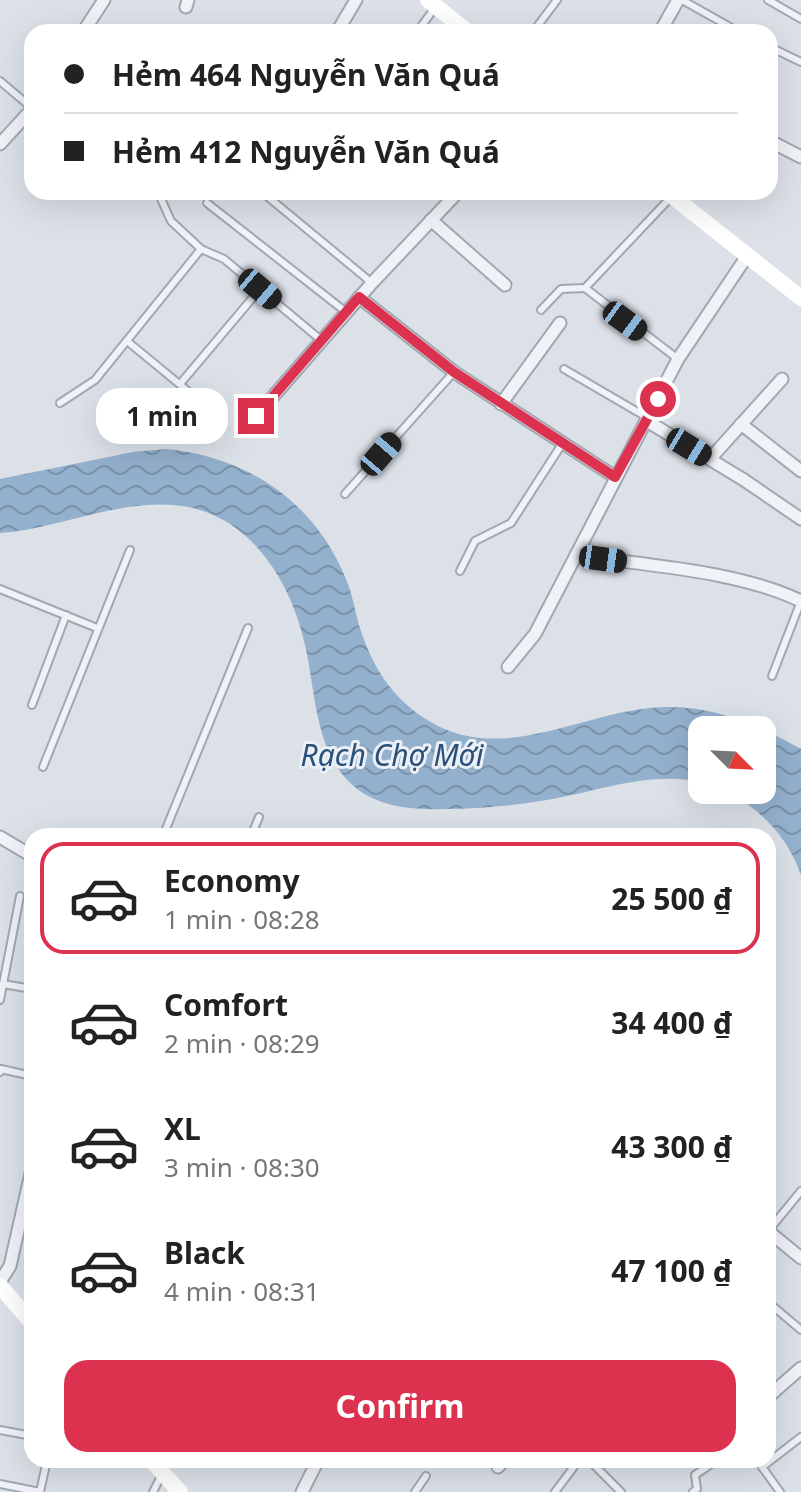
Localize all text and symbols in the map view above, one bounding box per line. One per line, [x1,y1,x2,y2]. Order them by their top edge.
text: Hẻm 464 Nguyễn Văn Quá [112,54,500,95]
text: Hẻm 412 Nguyễn Văn Quá [112,131,500,172]
car [234,264,286,314]
car [599,297,651,345]
route start [640,381,676,417]
callout: 1 min [96,388,228,444]
text: 1 min [126,398,198,434]
route end [238,398,274,434]
car [662,424,716,470]
car [356,428,406,480]
car [578,544,628,574]
north arrow [688,716,776,804]
map controls [688,716,776,804]
water label: Rạch Chợ Mới [301,734,485,775]
text: Economy [164,860,300,901]
icon: car [68,862,140,934]
text: 25 500 ₫ [611,878,732,919]
text: 1 min · 08:28 [164,901,320,937]
text: Comfort [164,984,288,1025]
icon: car [68,986,140,1058]
text: 34 400 ₫ [611,1002,732,1043]
text: 2 min · 08:29 [164,1025,320,1061]
text: XL [164,1108,201,1149]
icon: car [68,1110,140,1182]
text: 43 300 ₫ [611,1126,732,1167]
text: 3 min · 08:30 [164,1149,320,1185]
text: Black [164,1232,245,1273]
icon: car [68,1234,140,1306]
text: 47 100 ₫ [611,1250,732,1291]
text: 4 min · 08:31 [164,1273,320,1309]
button: Confirm [64,1360,736,1452]

